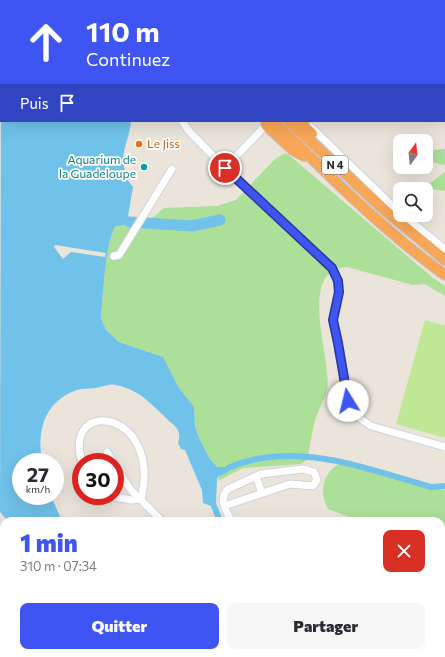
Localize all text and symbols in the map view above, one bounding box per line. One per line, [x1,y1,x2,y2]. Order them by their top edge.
text: 110 m [86,14,160,48]
icon: ahead [20,16,72,68]
text: Continuez [86,48,170,70]
icon: arrive [56,92,78,114]
text: Puis [20,94,48,112]
north arrow [393,134,433,174]
map controls [393,134,433,222]
place label: Le Jiss [147,136,180,151]
marker: Le Jiss [134,139,144,149]
pin [208,151,242,185]
place label: Aquarium de la Guadeloupe [59,152,136,180]
road number: N 4 [322,156,348,174]
icon: arrive [214,157,236,179]
marker: Aquarium de la Guadeloupe [139,162,149,172]
button: search [393,182,433,222]
position arrow [327,380,369,422]
speed limit sign: 30 [72,453,124,505]
text: 27 [27,462,49,486]
text: km/h [26,483,50,495]
text: 1 min [20,528,78,557]
button: close [383,530,425,572]
text: 310 m · 07:34 [20,558,97,574]
button: Quitter [20,603,219,649]
button: Partager [227,603,425,649]

